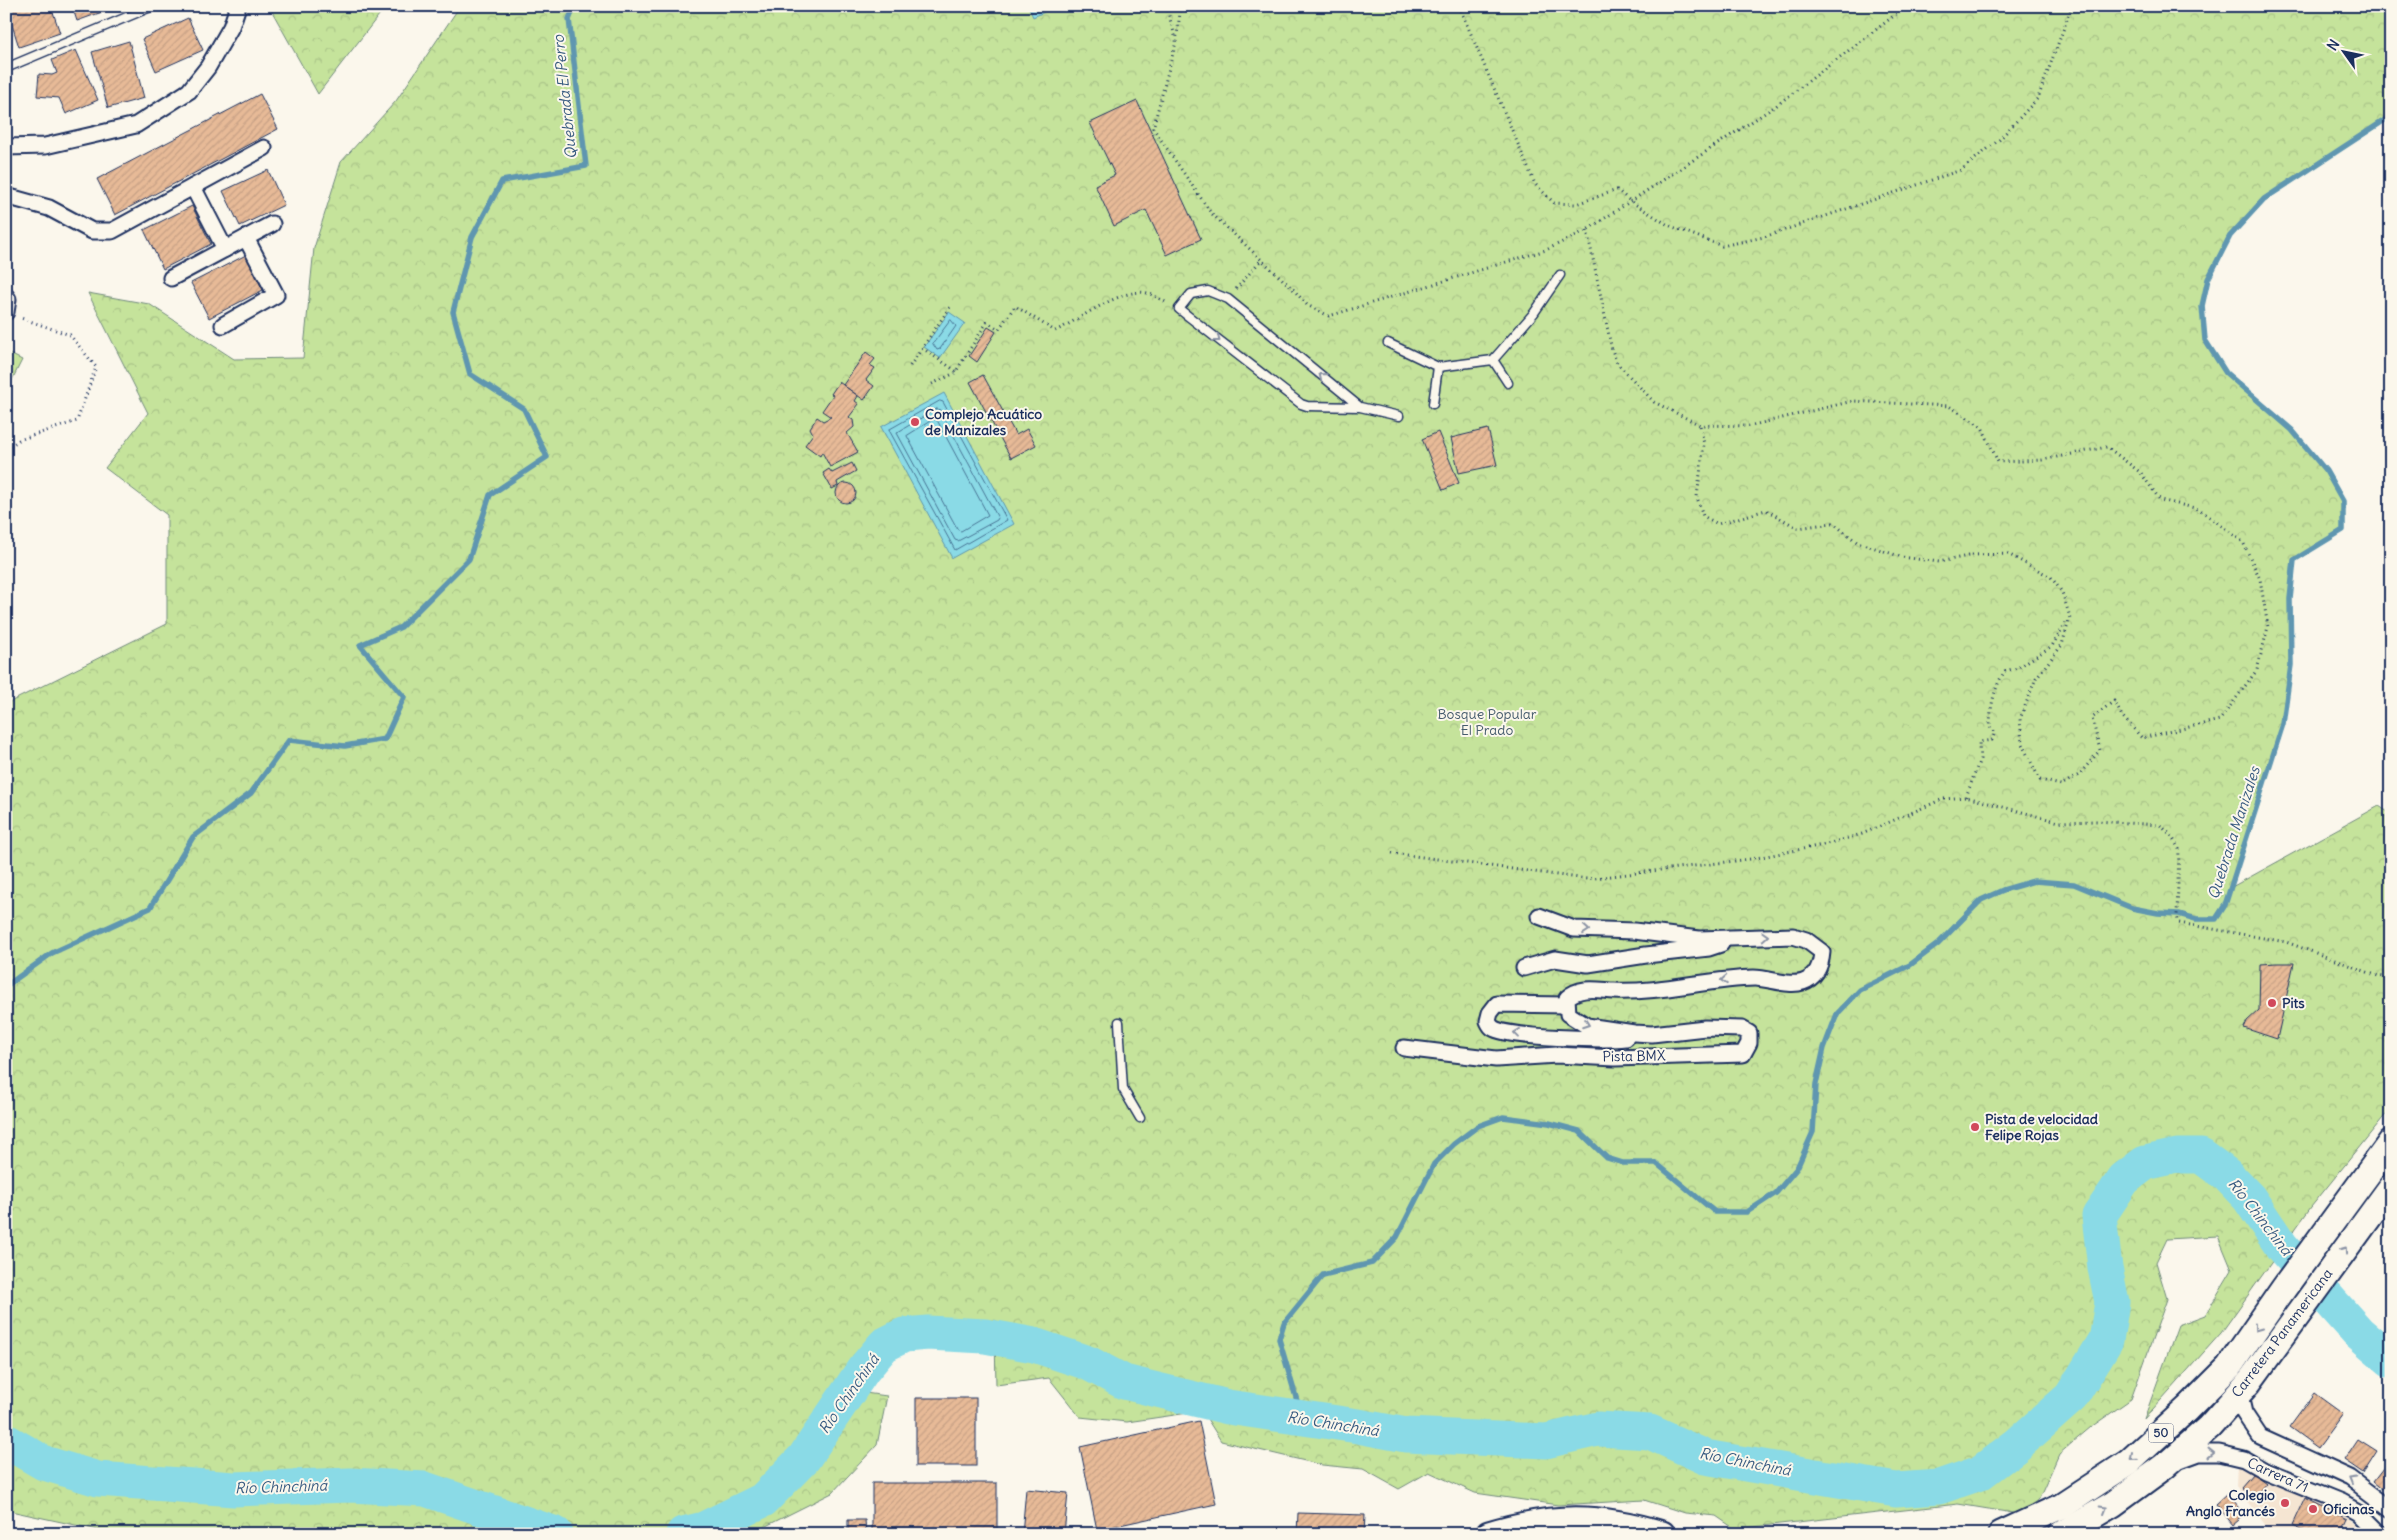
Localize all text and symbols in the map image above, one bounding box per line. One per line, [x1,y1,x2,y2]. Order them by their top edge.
north arrow [2320,28,2370,78]
water label: Quebrada El Perro [548,33,580,160]
text: N [2323,36,2343,54]
one-way arrow [1211,334,1220,342]
one-way arrow [1319,373,1328,381]
place label: Complejo Acuático de Manizales [925,405,1042,439]
marker: Complejo Acuático de Manizales [909,416,921,428]
park label: Bosque Popular El Prado [1437,705,1537,739]
water label: Quebrada Manizales [2203,763,2264,902]
one-way arrow [1582,924,1590,935]
one-way arrow [1762,930,1770,941]
one-way arrow [1720,974,1728,985]
place label: Pits [2282,994,2305,1012]
marker: Pits [2266,997,2278,1009]
one-way arrow [1581,1018,1590,1028]
one-way arrow [1512,1028,1521,1038]
street label: Pista BMX [1602,1046,1666,1066]
place label: Pista de velocidad Felipe Rojas [1985,1110,2099,1144]
marker: Pista de velocidad Felipe Rojas [1969,1121,1981,1133]
water label: Río Chinchiná [2224,1174,2297,1260]
one-way arrow [2338,1246,2347,1256]
street label: Carretera Panamericana [2228,1265,2336,1401]
one-way arrow [2254,1323,2263,1332]
water label: Río Chinchiná [814,1349,884,1437]
water label: Río Chinchiná [1286,1407,1382,1440]
road number: 50 [2148,1424,2174,1442]
water label: Río Chinchiná [1698,1443,1794,1480]
one-way arrow [2207,1448,2215,1458]
one-way arrow [2130,1452,2139,1461]
street label: Carrera 71 [2245,1454,2311,1496]
water label: Río Chinchiná [234,1475,329,1498]
one-way arrow [2348,1476,2357,1486]
place label: Colegio Anglo Francés [2186,1486,2276,1520]
marker: Colegio Anglo Francés [2279,1497,2291,1509]
place label: Oficinas [2323,1500,2375,1518]
marker: Oficinas [2307,1503,2319,1515]
one-way arrow [2099,1506,2108,1516]

